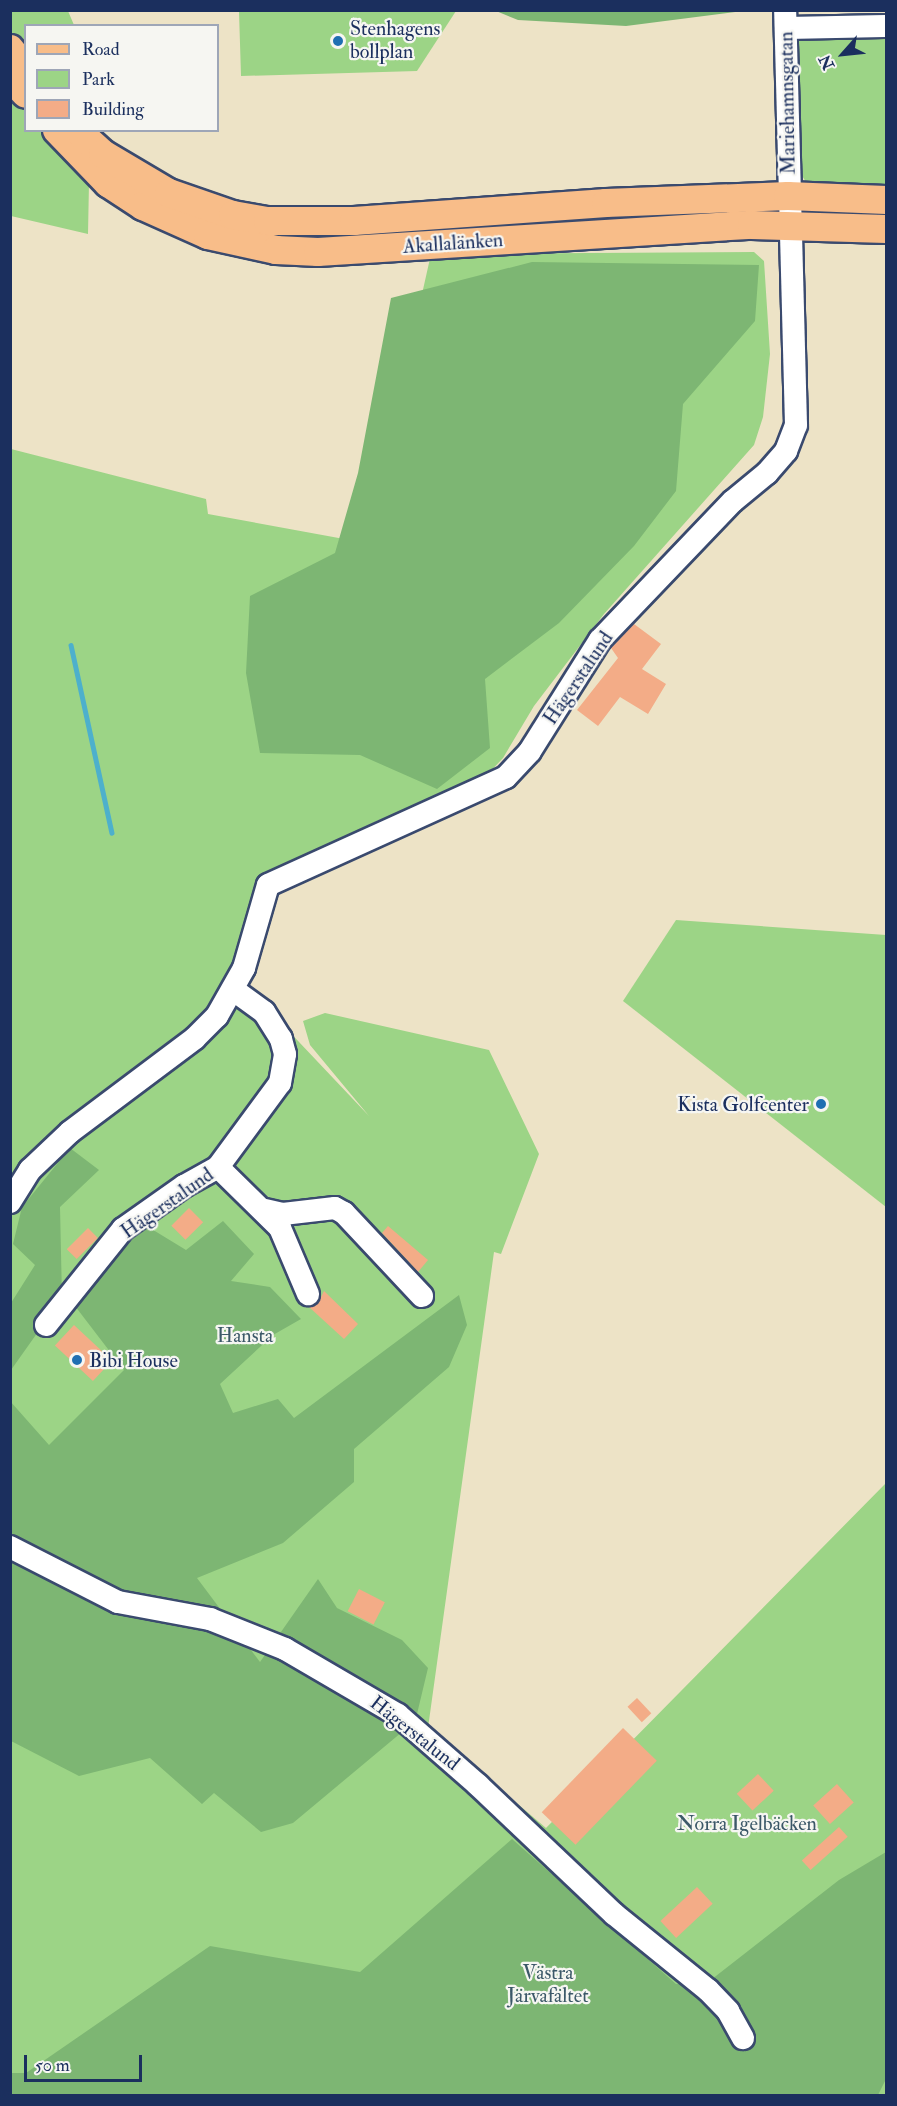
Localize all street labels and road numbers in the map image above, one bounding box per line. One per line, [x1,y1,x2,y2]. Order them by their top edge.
street label: Mariehamnsgatan [774,31,800,175]
street label: Akallalänken [402,228,504,258]
street label: Hägerstalund [538,627,618,729]
street label: Hägerstalund [116,1162,218,1244]
street label: Hägerstalund [365,1691,465,1775]

